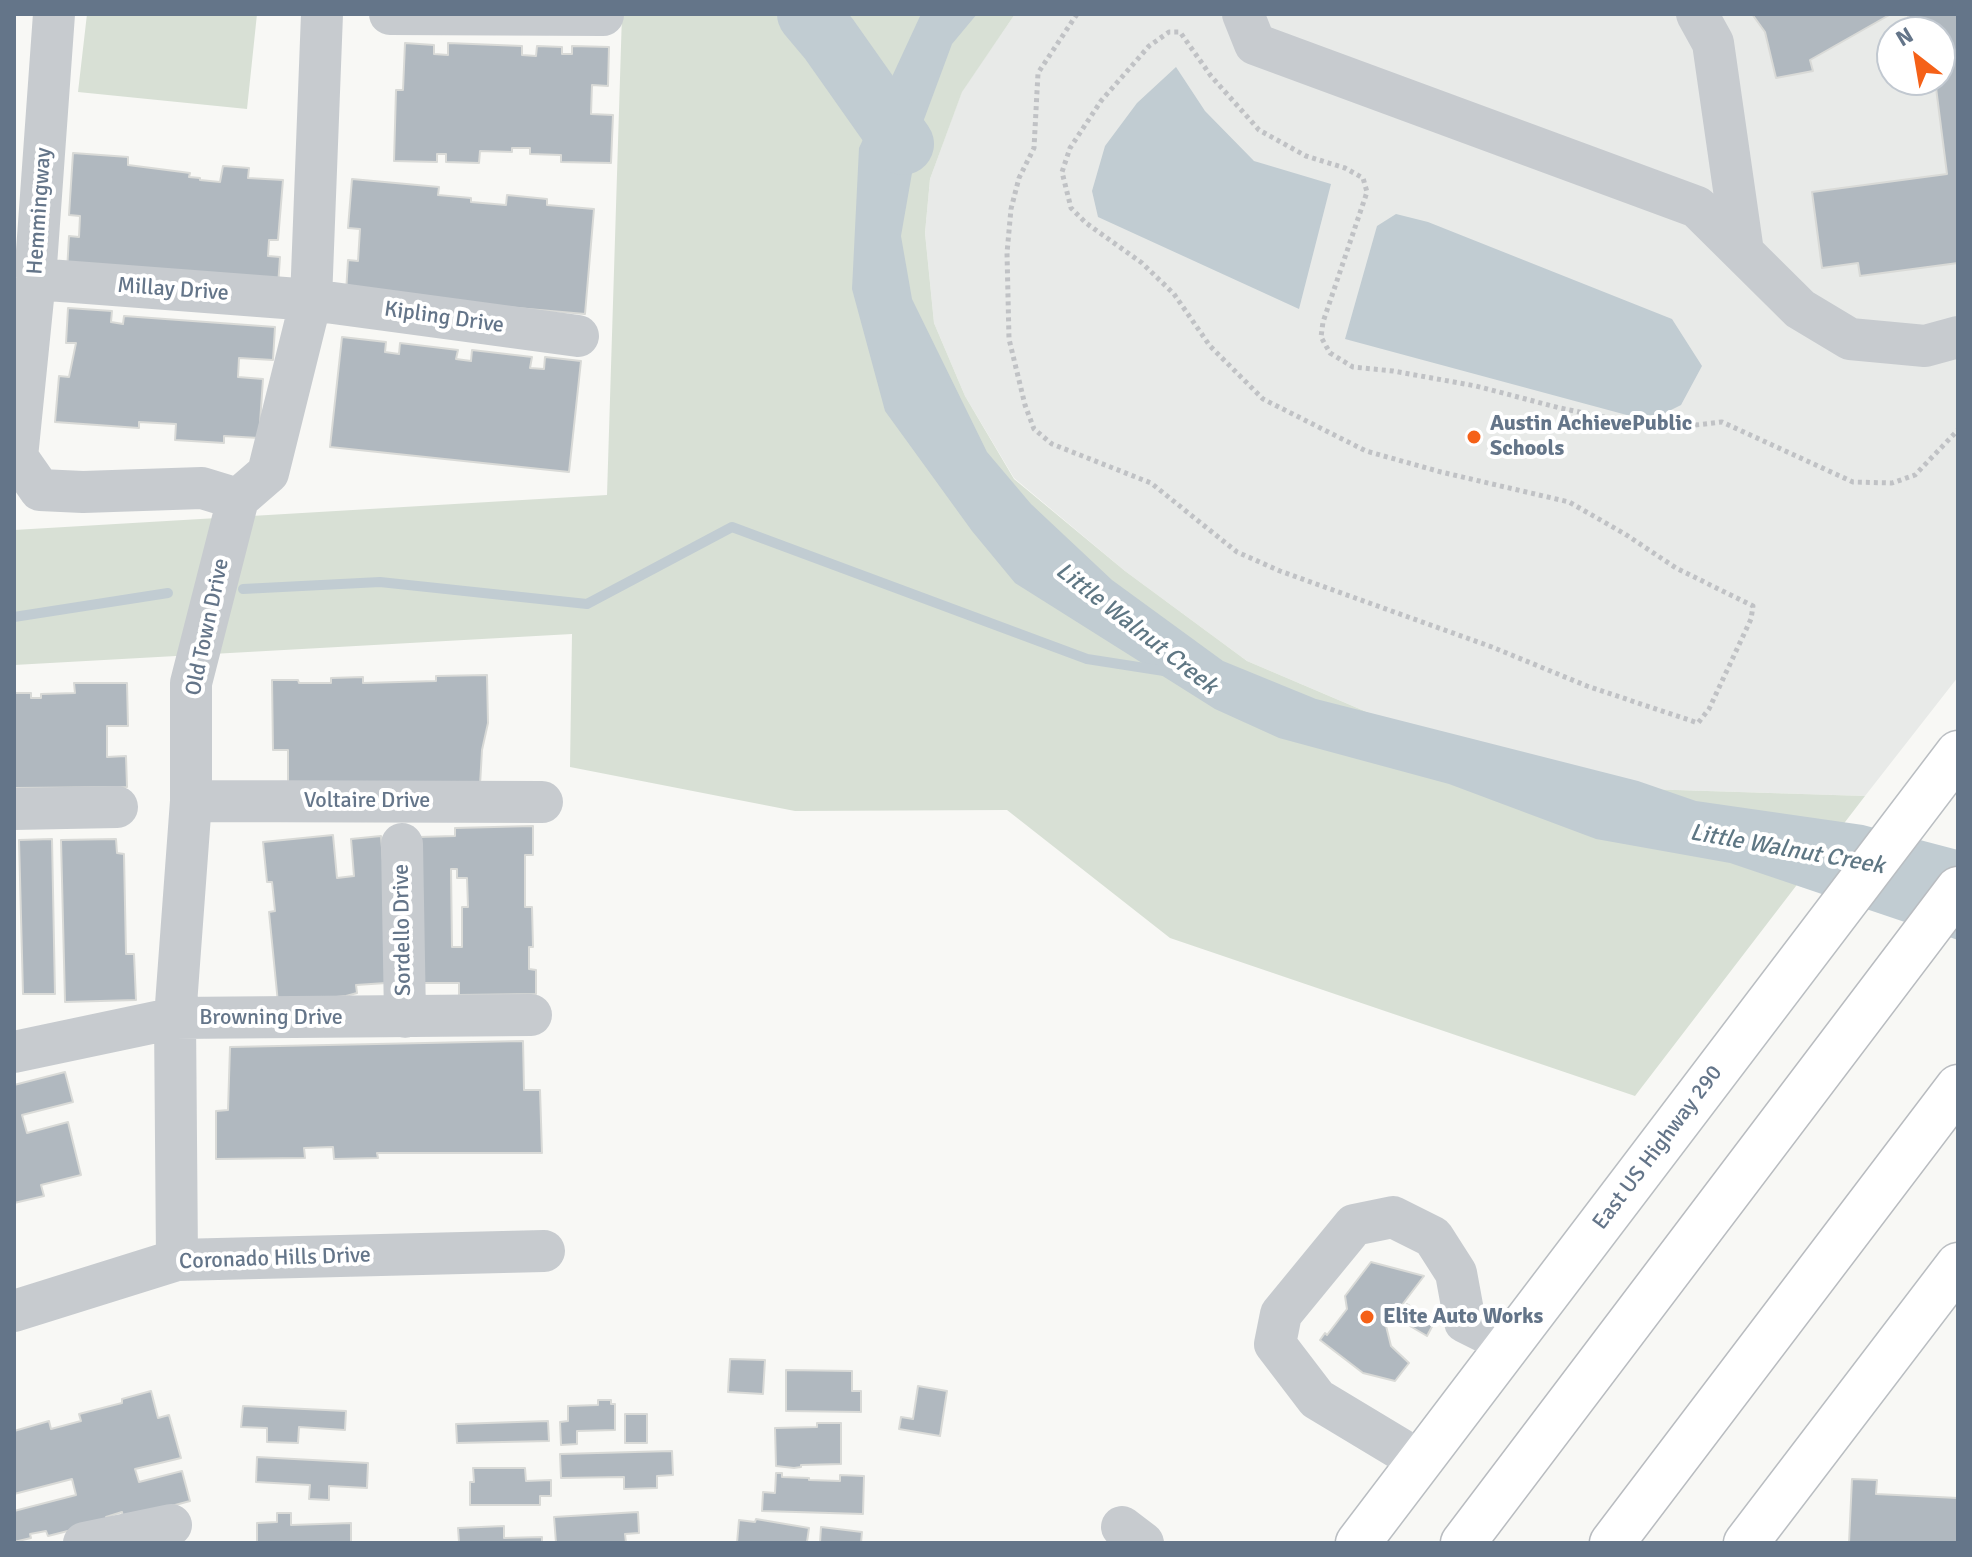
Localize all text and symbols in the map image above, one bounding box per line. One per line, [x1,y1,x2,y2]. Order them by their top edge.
north arrow [1876,16,1956,96]
text: N [1891,21,1918,52]
street label: Hemmingway [22,147,58,275]
street label: Millay Drive [116,273,230,307]
street label: Kipling Drive [382,297,506,339]
place label: Austin AchievePublic Schools [1490,411,1692,462]
marker: Austin AchievePublic Schools [1465,428,1483,446]
street label: Old Town Drive [181,556,235,698]
water label: Little Walnut Creek [1050,557,1222,701]
street label: Voltaire Drive [304,788,430,814]
water label: Little Walnut Creek [1688,819,1886,881]
street label: Sordello Drive [389,864,417,996]
street label: Browning Drive [199,1005,343,1031]
street label: East US Highway 290 [1588,1061,1728,1235]
street label: Coronado Hills Drive [179,1242,371,1276]
place label: Elite Auto Works [1383,1304,1543,1330]
marker: Elite Auto Works [1358,1308,1376,1326]

